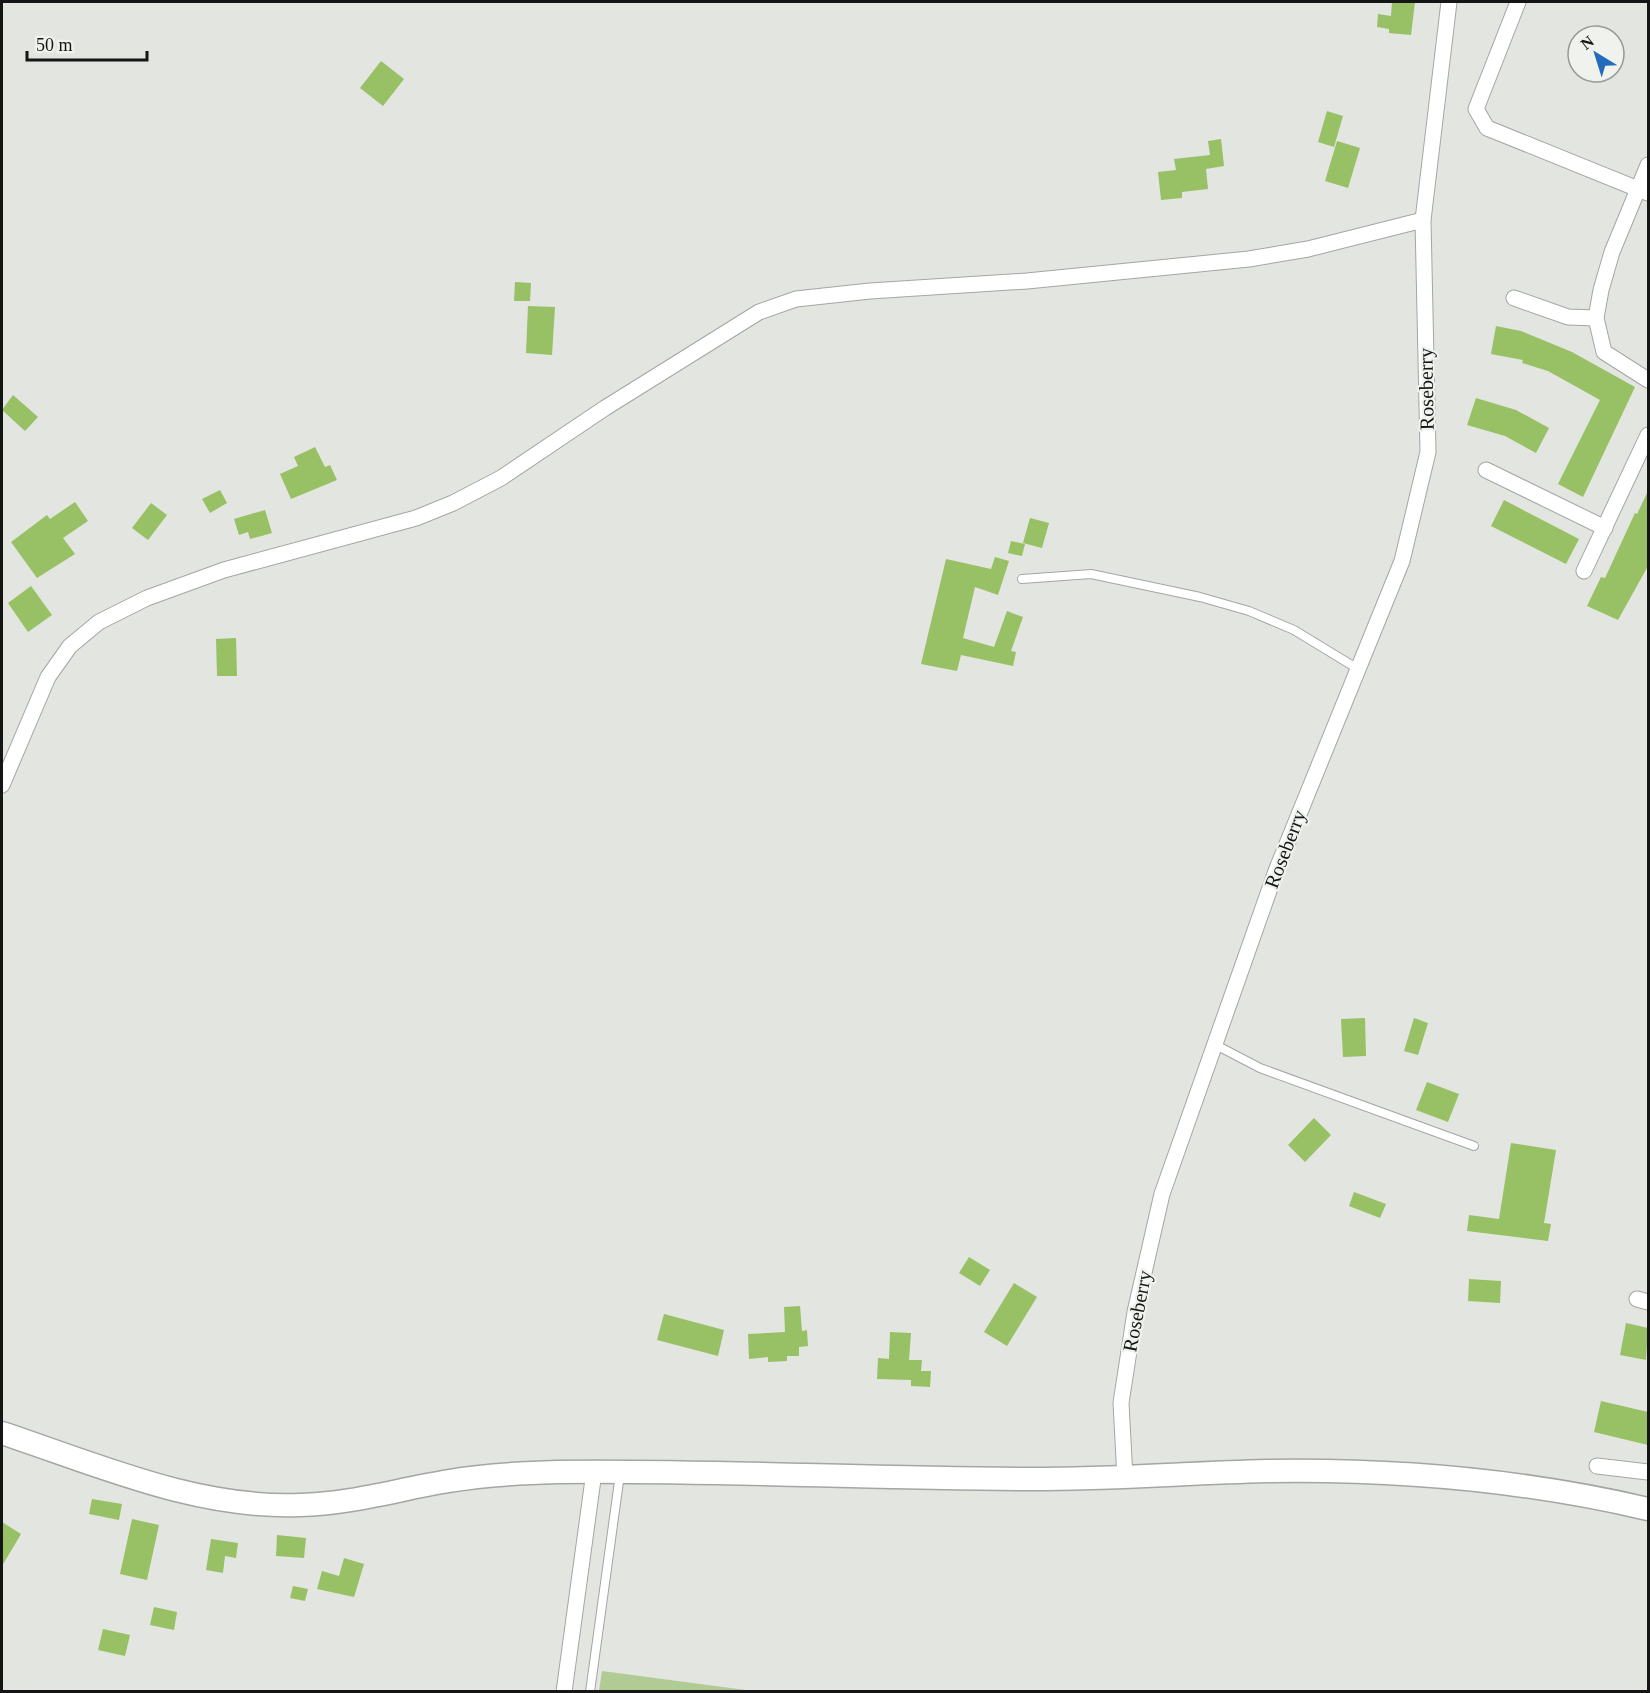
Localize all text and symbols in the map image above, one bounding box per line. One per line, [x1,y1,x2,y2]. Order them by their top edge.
scale bar [27,24,147,62]
north arrow [1566,24,1626,84]
text: N [1577,32,1597,53]
text: 50 m [36,35,73,55]
street label: Roseberry [1414,348,1439,430]
street label: Roseberry [1260,807,1311,892]
street label: Roseberry [1118,1269,1157,1354]

